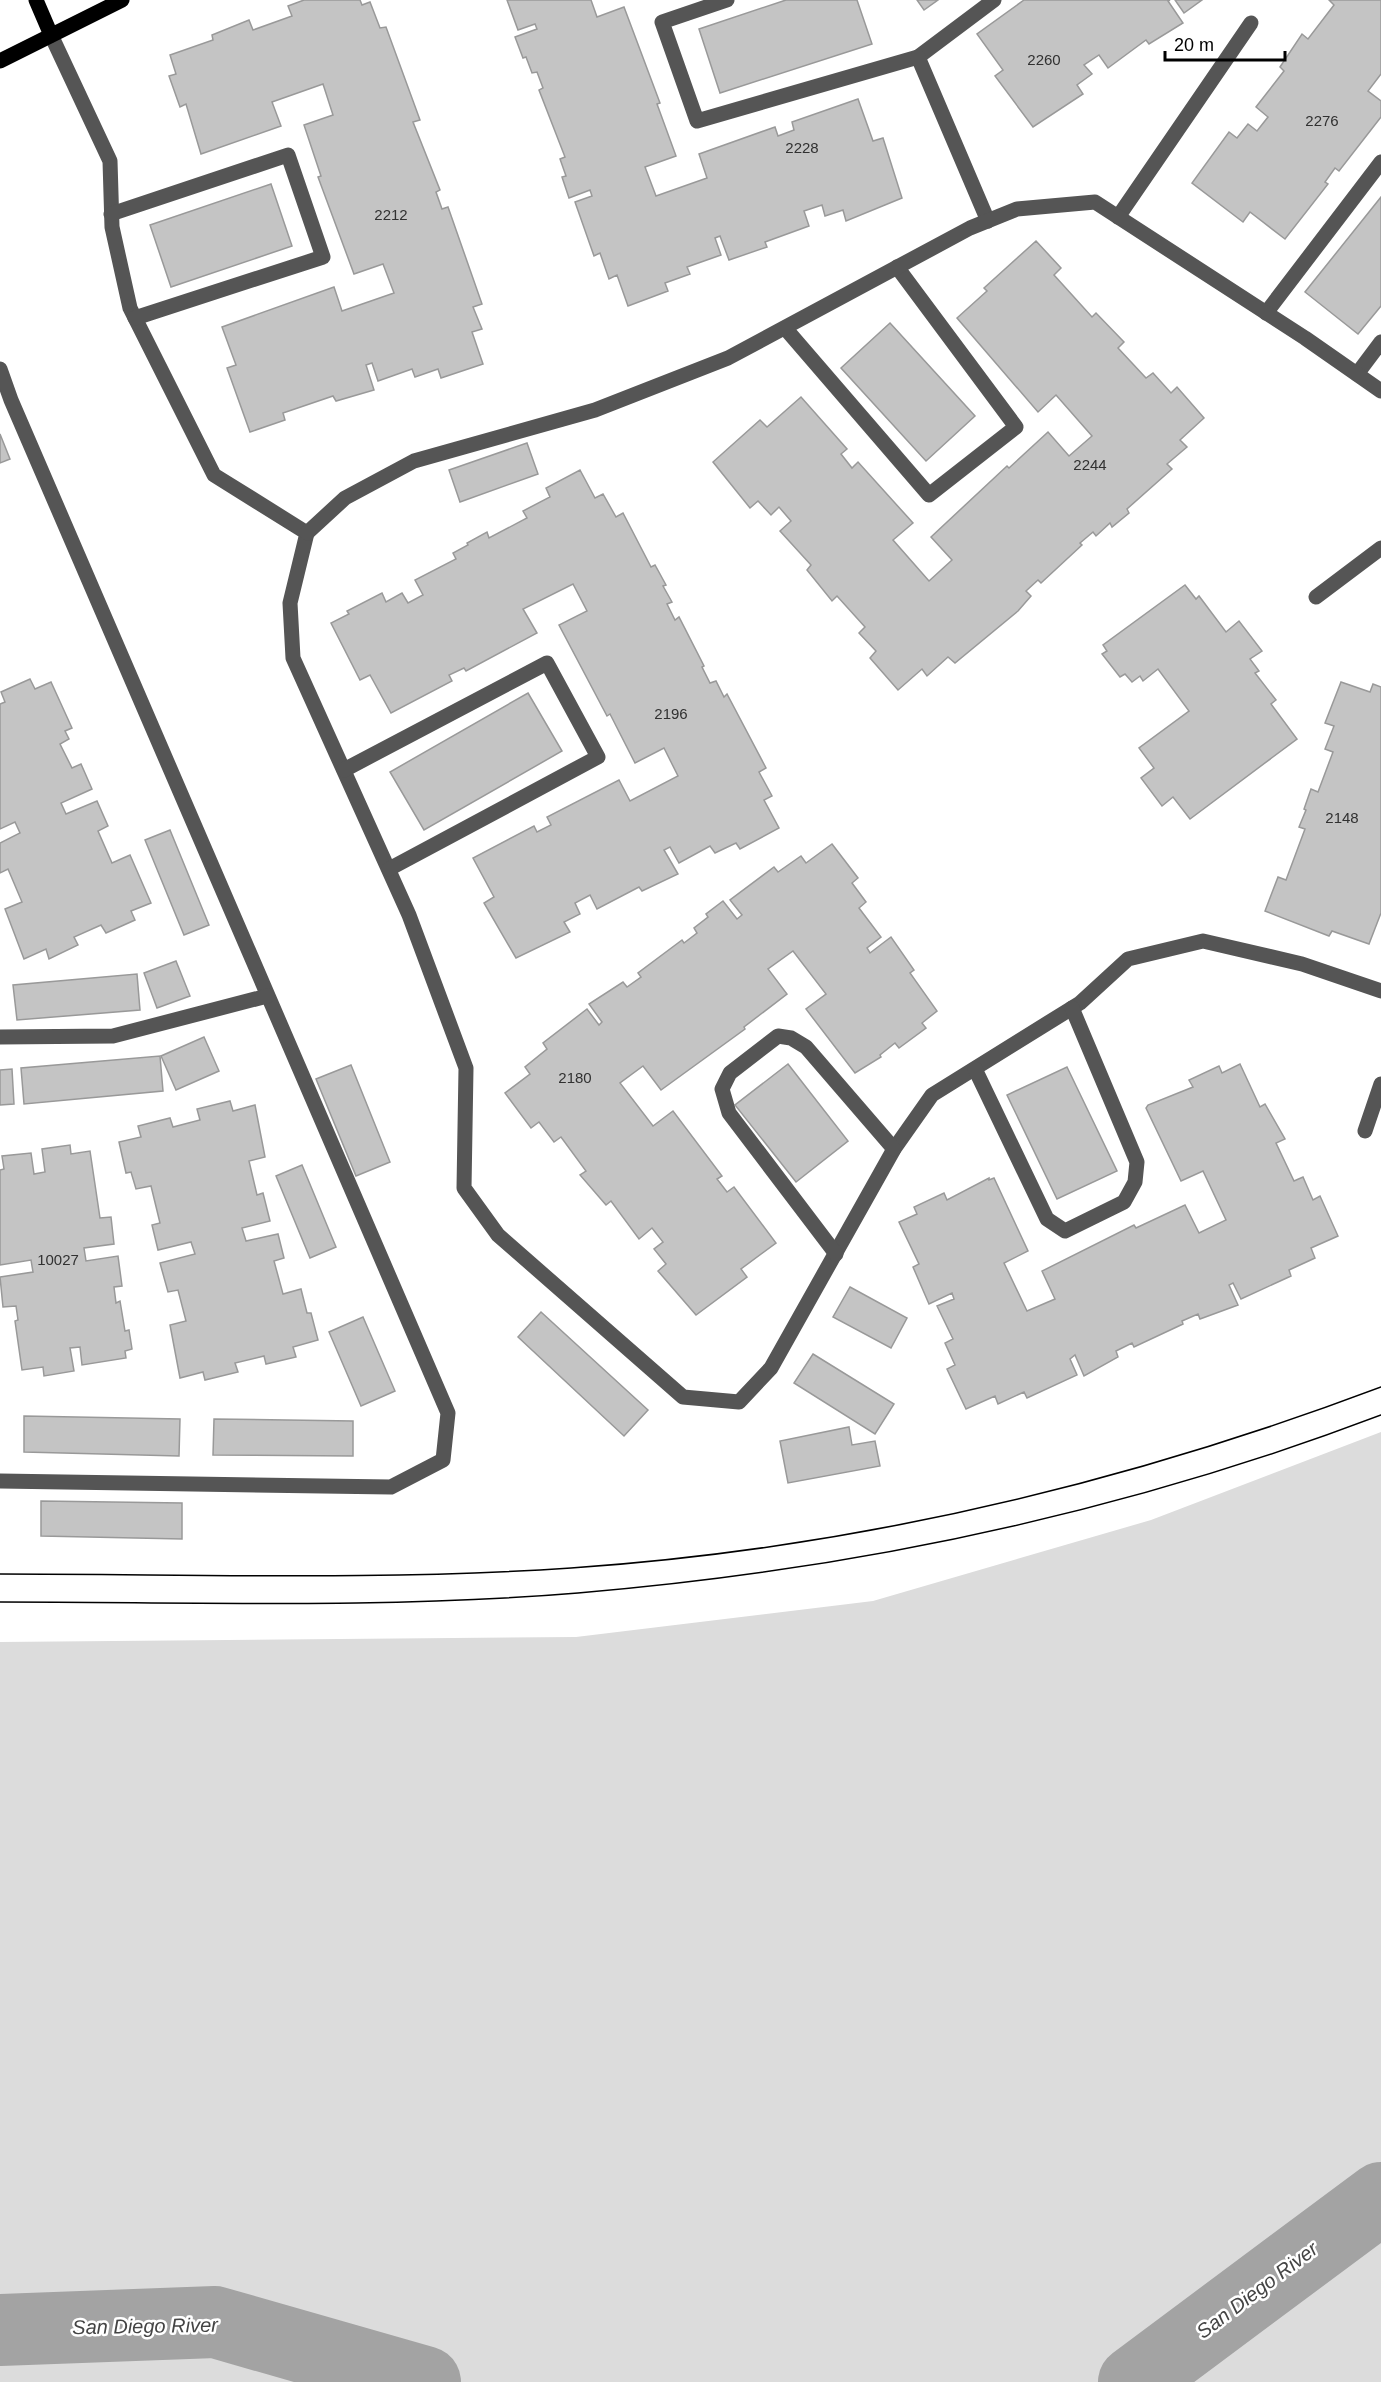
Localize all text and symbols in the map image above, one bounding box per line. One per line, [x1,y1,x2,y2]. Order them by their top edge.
scale bar [1165,24,1285,62]
text: 20 m [1174,35,1214,55]
house number: 2260 [1027,51,1061,68]
house number: 2276 [1305,112,1339,129]
house number: 2228 [785,139,819,156]
house number: 2212 [374,206,408,223]
house number: 2244 [1073,456,1107,473]
house number: 2196 [654,705,688,722]
house number: 2148 [1325,809,1359,826]
house number: 2180 [558,1069,592,1086]
house number: 10027 [37,1251,79,1268]
water label: San Diego River [1192,2237,1323,2343]
water label: San Diego River [72,2314,219,2338]

